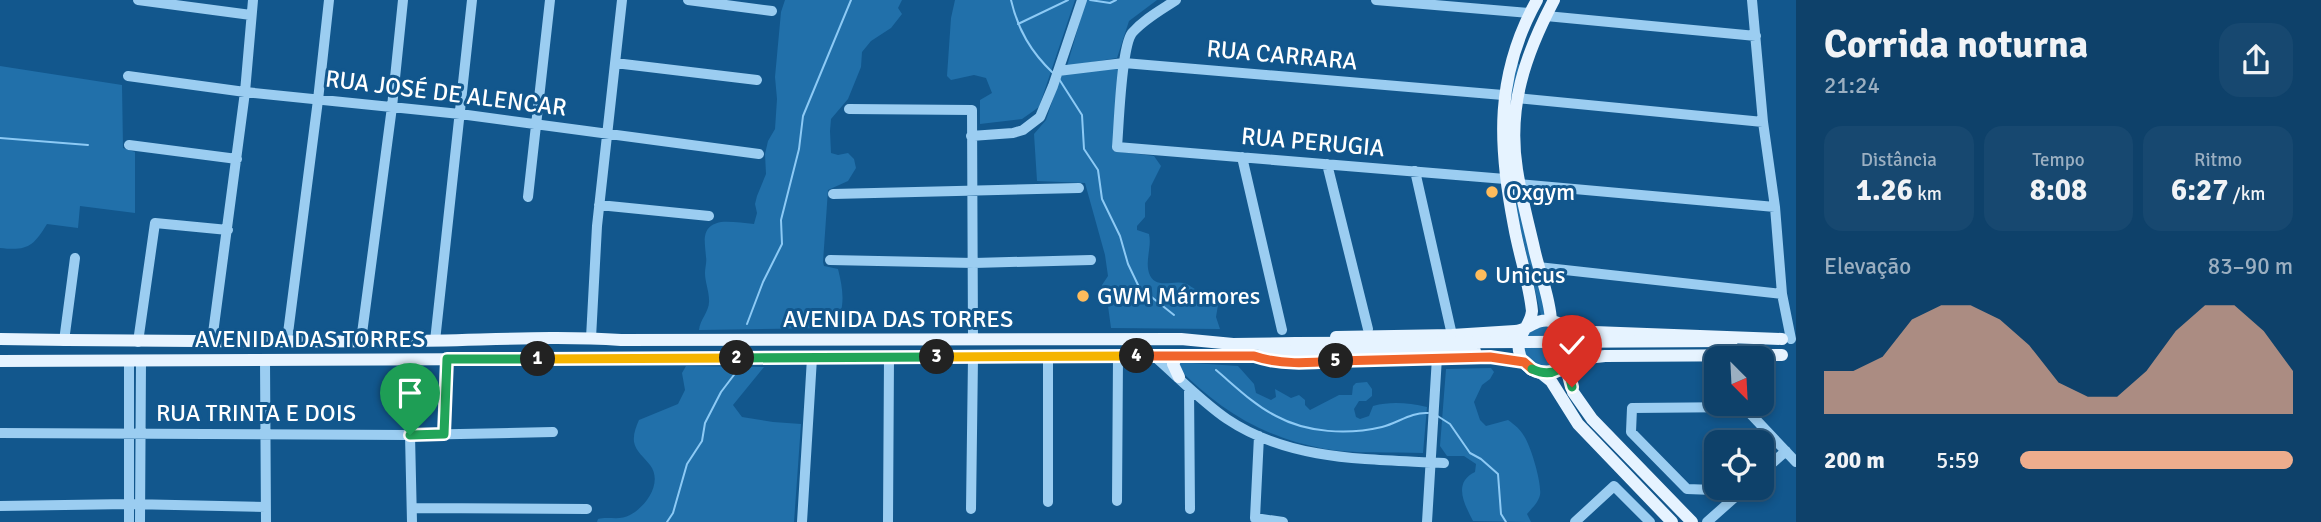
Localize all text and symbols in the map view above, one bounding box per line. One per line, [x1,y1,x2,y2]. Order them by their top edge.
text: Corrida noturna [1824,21,2088,68]
button: share [2219,23,2293,97]
street label: RUA CARRARA [1205,33,1359,77]
street label: RUA JOSÉ DE ALENCAR [324,63,568,123]
text: 21:24 [1824,71,1880,100]
street label: RUA PERUGIA [1240,121,1386,163]
text: Distância [1861,148,1937,172]
text: Tempo [2032,148,2085,172]
text: Ritmo [2194,148,2242,172]
text: 1.26 [1856,172,1913,209]
text: 8:08 [2030,172,2087,209]
text: 6:27 [2171,172,2228,209]
place label: Oxgym [1506,177,1575,207]
text: km [1913,182,1942,206]
text: /km [2228,182,2265,206]
marker: Oxgym [1484,184,1500,200]
text: Elevação [1824,252,1911,281]
text: 83–90 m [2208,252,2293,281]
place label: Unicus [1495,260,1566,290]
marker: Unicus [1473,267,1489,283]
place label: GWM Mármores [1097,281,1260,311]
marker: GWM Mármores [1075,288,1091,304]
street label: AVENIDA DAS TORRES [783,304,1013,334]
pin [1542,315,1602,387]
street label: AVENIDA DAS TORRES [195,324,425,354]
icon: check [1553,326,1591,364]
pin: 4 [1120,338,1154,374]
pin: 2 [720,340,754,376]
pin: 3 [920,340,954,374]
pin: 1 [520,342,556,376]
text: 4 [1131,343,1142,367]
text: 3 [931,344,942,368]
pin: 5 [1318,344,1354,378]
text: 2 [731,345,742,369]
text: 1 [532,346,543,370]
north arrow [1704,346,1774,416]
map controls [1704,346,1774,500]
text: 5 [1330,348,1341,372]
pin [380,363,440,435]
icon: arrive [391,374,429,412]
street label: RUA TRINTA E DOIS [156,398,356,428]
button: locate [1704,430,1774,500]
text: 200 m [1824,446,1885,475]
text: 5:59 [1936,446,1979,475]

